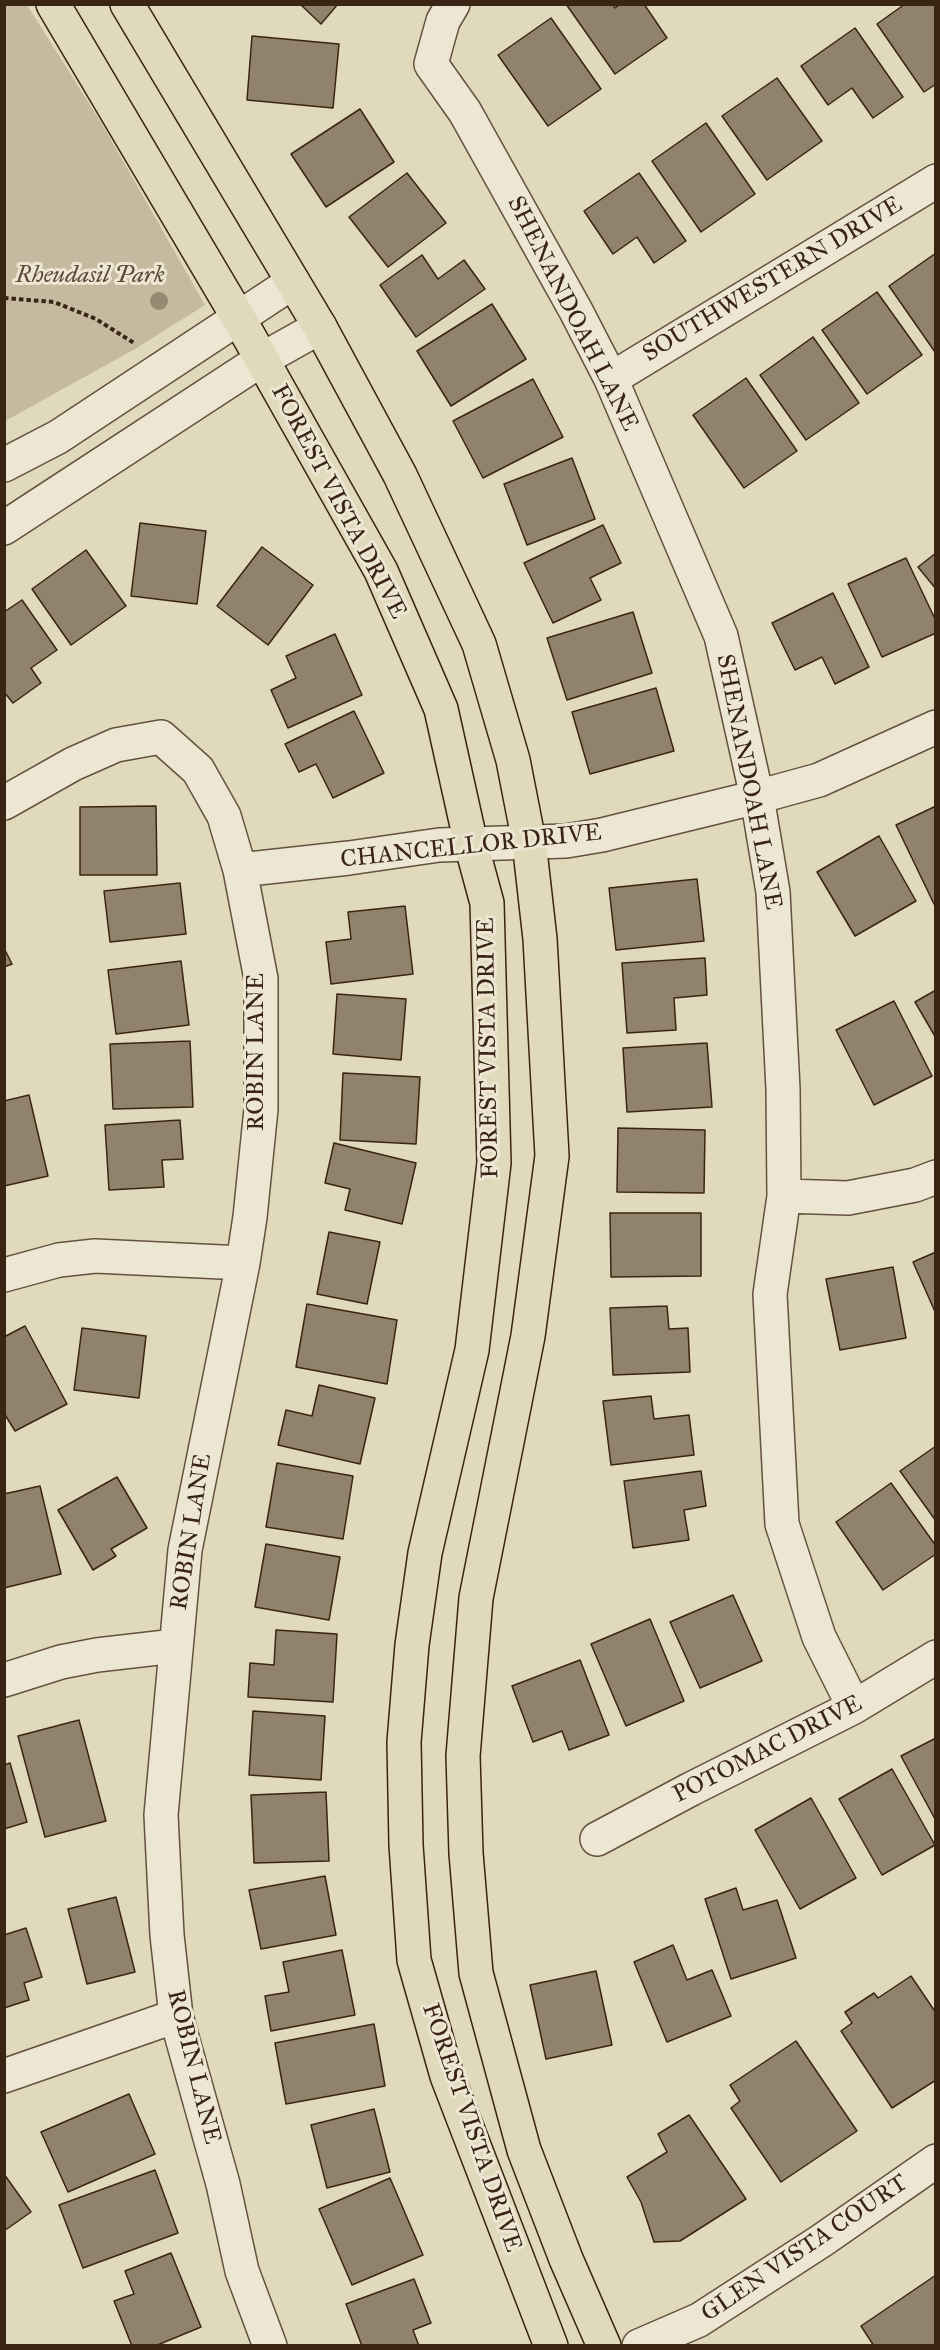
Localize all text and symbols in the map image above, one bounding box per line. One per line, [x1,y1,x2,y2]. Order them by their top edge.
street label: SOUTHWESTERN DRIVE [638,191,908,369]
street label: SHENANDOAH LANE [500,192,644,436]
park label: Rheudasil Park [15,262,165,290]
street label: FOREST VISTA DRIVE [264,380,412,624]
street label: SHENANDOAH LANE [709,652,787,912]
street label: CHANCELLOR DRIVE [339,819,603,875]
street label: FOREST VISTA DRIVE [472,917,506,1179]
street label: ROBIN LANE [243,973,271,1131]
street label: ROBIN LANE [165,1452,219,1612]
street label: POTOMAC DRIVE [669,1690,867,1810]
street label: ROBIN LANE [160,1987,226,2147]
street label: FOREST VISTA DRIVE [415,2000,527,2256]
street label: GLEN VISTA COURT [696,2169,914,2329]

